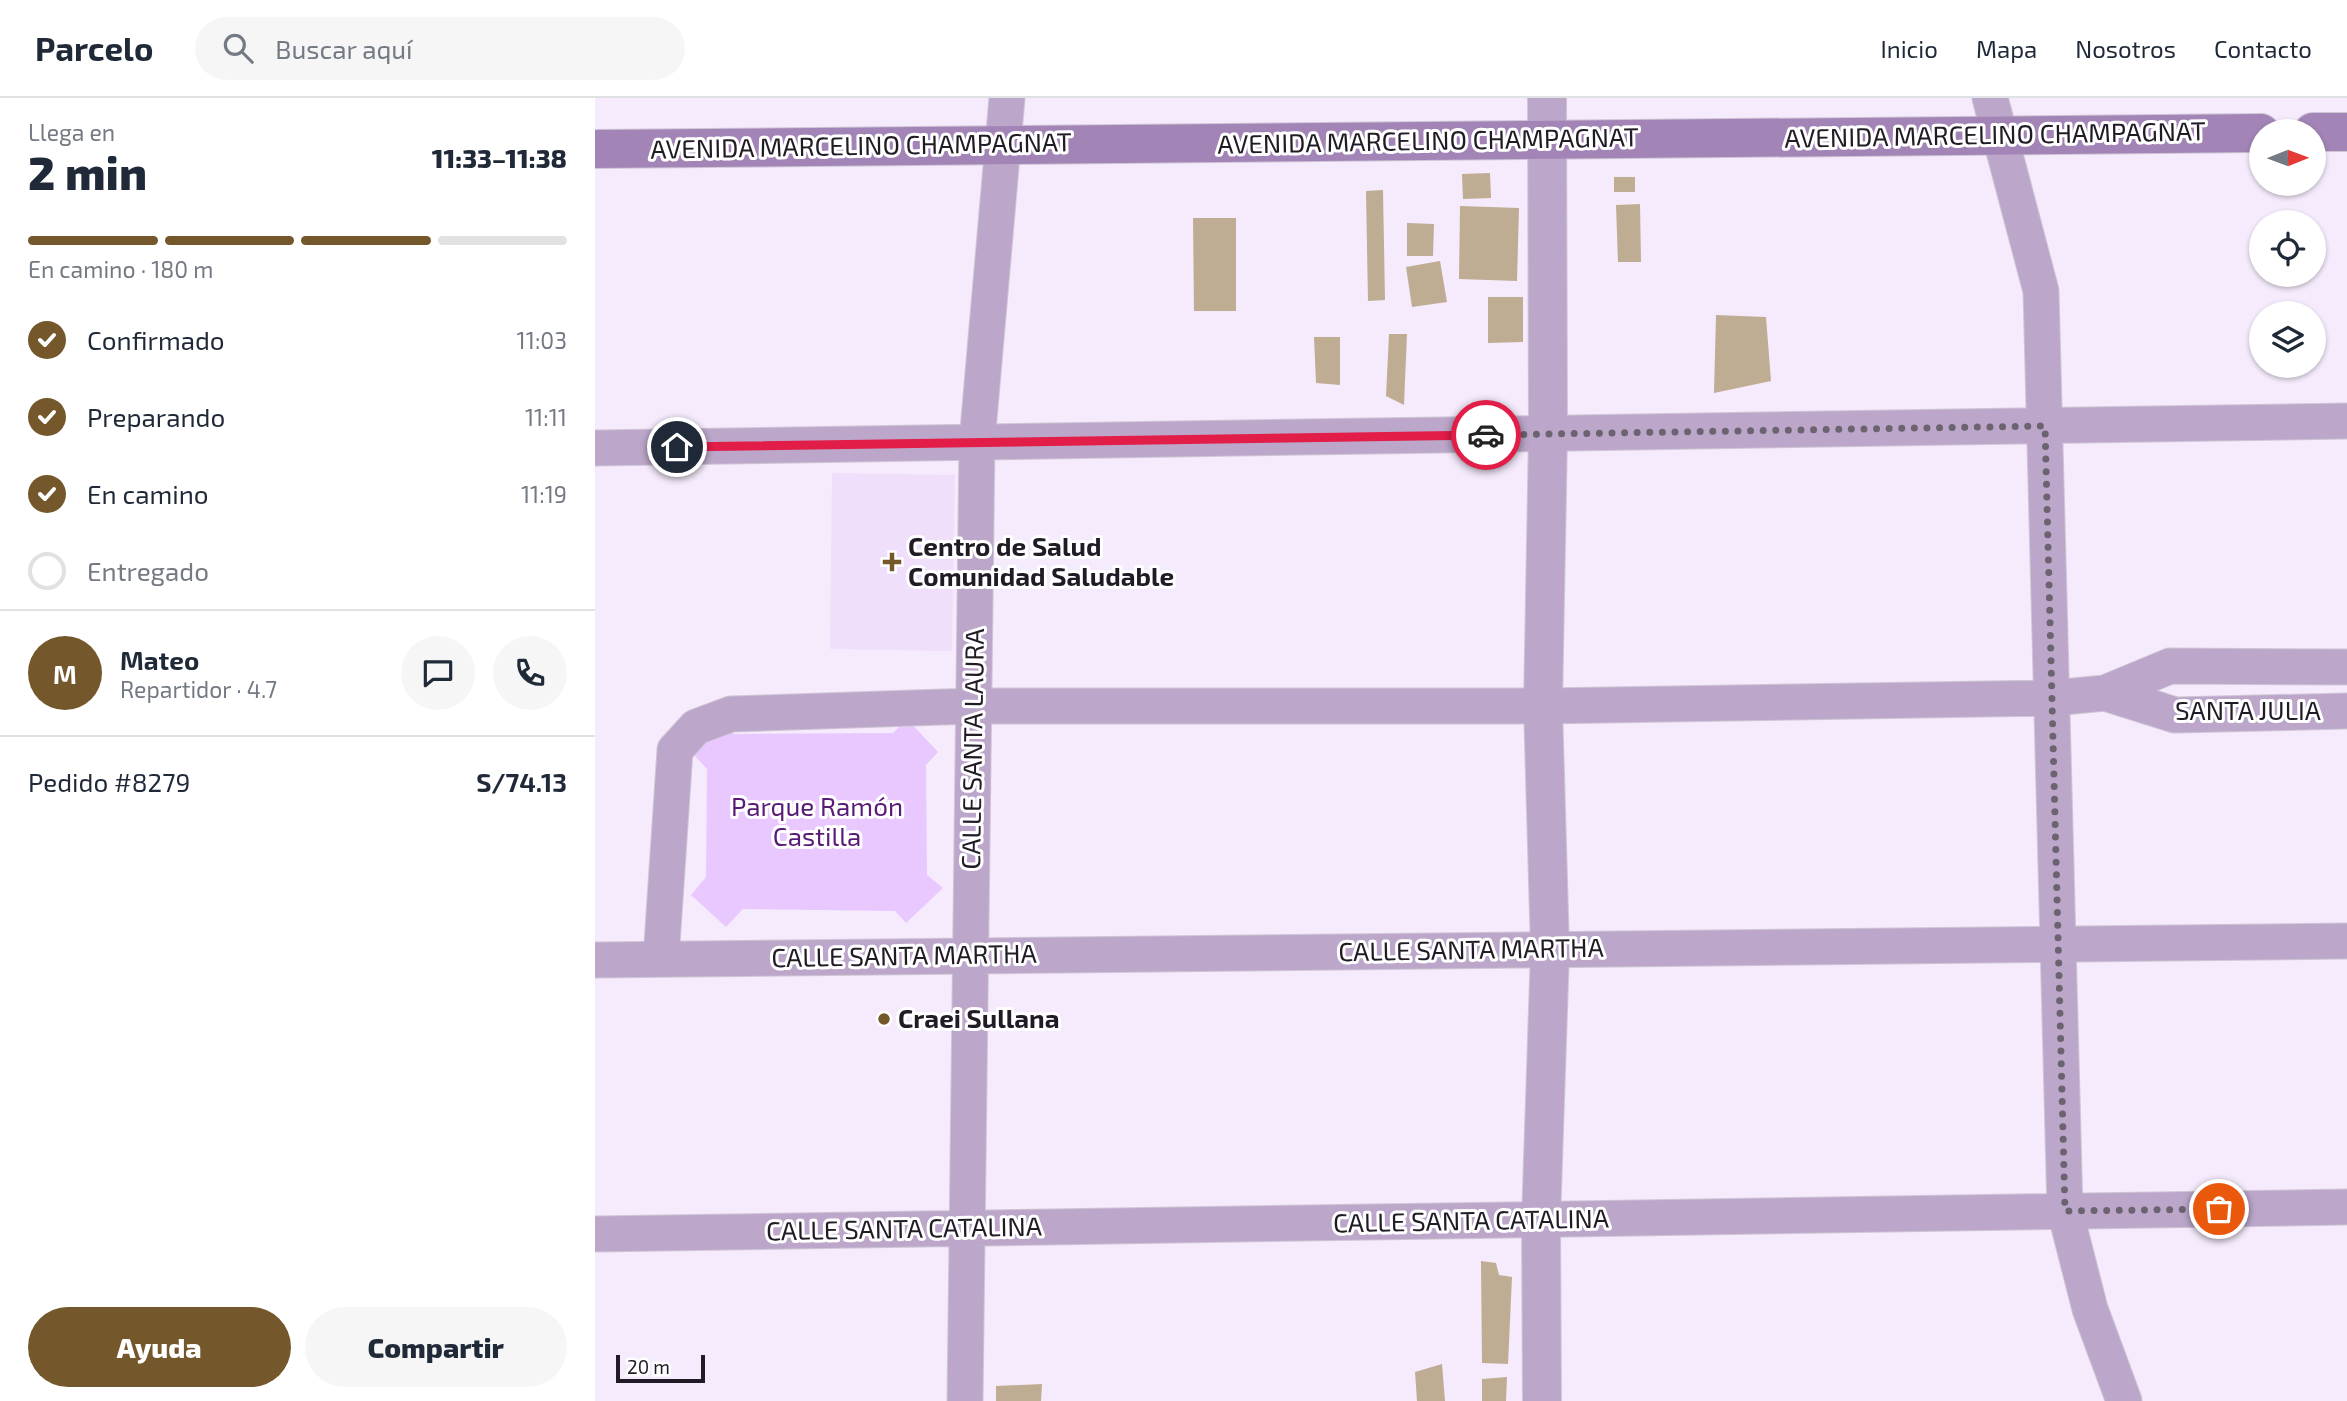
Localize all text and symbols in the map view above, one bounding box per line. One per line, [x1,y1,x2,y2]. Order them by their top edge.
search box [195,17,685,80]
text: Parcelo [35,28,153,68]
icon: search [219,29,257,67]
text: Buscar aquí [275,33,413,64]
text: Inicio [1880,34,1938,63]
text: Mapa [1976,34,2037,63]
text: Nosotros [2075,34,2176,63]
text: Contacto [2214,34,2312,63]
street label: AVENIDA MARCELINO CHAMPAGNAT [1784,114,2206,153]
text: Llega en [28,118,115,146]
north arrow [2249,119,2326,196]
map controls [2249,119,2326,378]
street label: AVENIDA MARCELINO CHAMPAGNAT [1217,120,1639,159]
street label: AVENIDA MARCELINO CHAMPAGNAT [650,125,1072,164]
text: 11:33–11:38 [432,142,567,173]
text: 2 min [28,144,147,199]
button: locate [2249,210,2326,287]
text: En camino · 180 m [28,255,213,283]
button: layers [2249,301,2326,378]
icon: check [28,321,66,359]
text: Confirmado [87,324,225,355]
text: 11:03 [517,326,567,354]
icon: check [28,398,66,436]
courier [1451,400,1521,470]
text: Preparando [87,401,225,432]
text: 11:11 [525,403,567,431]
icon: car [1467,416,1505,454]
pin [647,417,707,477]
icon: home [658,428,696,466]
icon: check [28,475,66,513]
text: En camino [87,478,209,509]
text: 11:19 [521,480,567,508]
place label: Centro de Salud Comunidad Saludable [908,530,1174,591]
marker: Centro de Salud Comunidad Saludable [882,552,902,572]
text: Entregado [87,555,209,586]
street label: CALLE SANTA LAURA [954,628,989,870]
button: chat [401,636,475,710]
button: phone [493,636,567,710]
text: Mateo [120,644,199,675]
text: M [53,658,77,689]
text: Repartidor · 4.7 [120,675,277,703]
street label: SANTA JULIA [2175,694,2321,725]
text: Pedido #8279 [28,766,190,797]
text: S/74.13 [476,766,567,797]
park label: Parque Ramón Castilla [731,790,903,851]
street label: CALLE SANTA MARTHA [1338,931,1604,966]
street label: CALLE SANTA MARTHA [771,937,1037,972]
place label: Craei Sullana [898,1002,1060,1033]
marker: Craei Sullana [876,1011,892,1027]
pin [2189,1179,2249,1239]
icon: bag [2200,1190,2238,1228]
street label: CALLE SANTA CATALINA [1333,1202,1609,1237]
street label: CALLE SANTA CATALINA [766,1210,1042,1245]
button: Ayuda [28,1307,291,1387]
button: Compartir [305,1307,567,1387]
scale bar [616,1352,705,1384]
text: 20 m [627,1355,670,1378]

